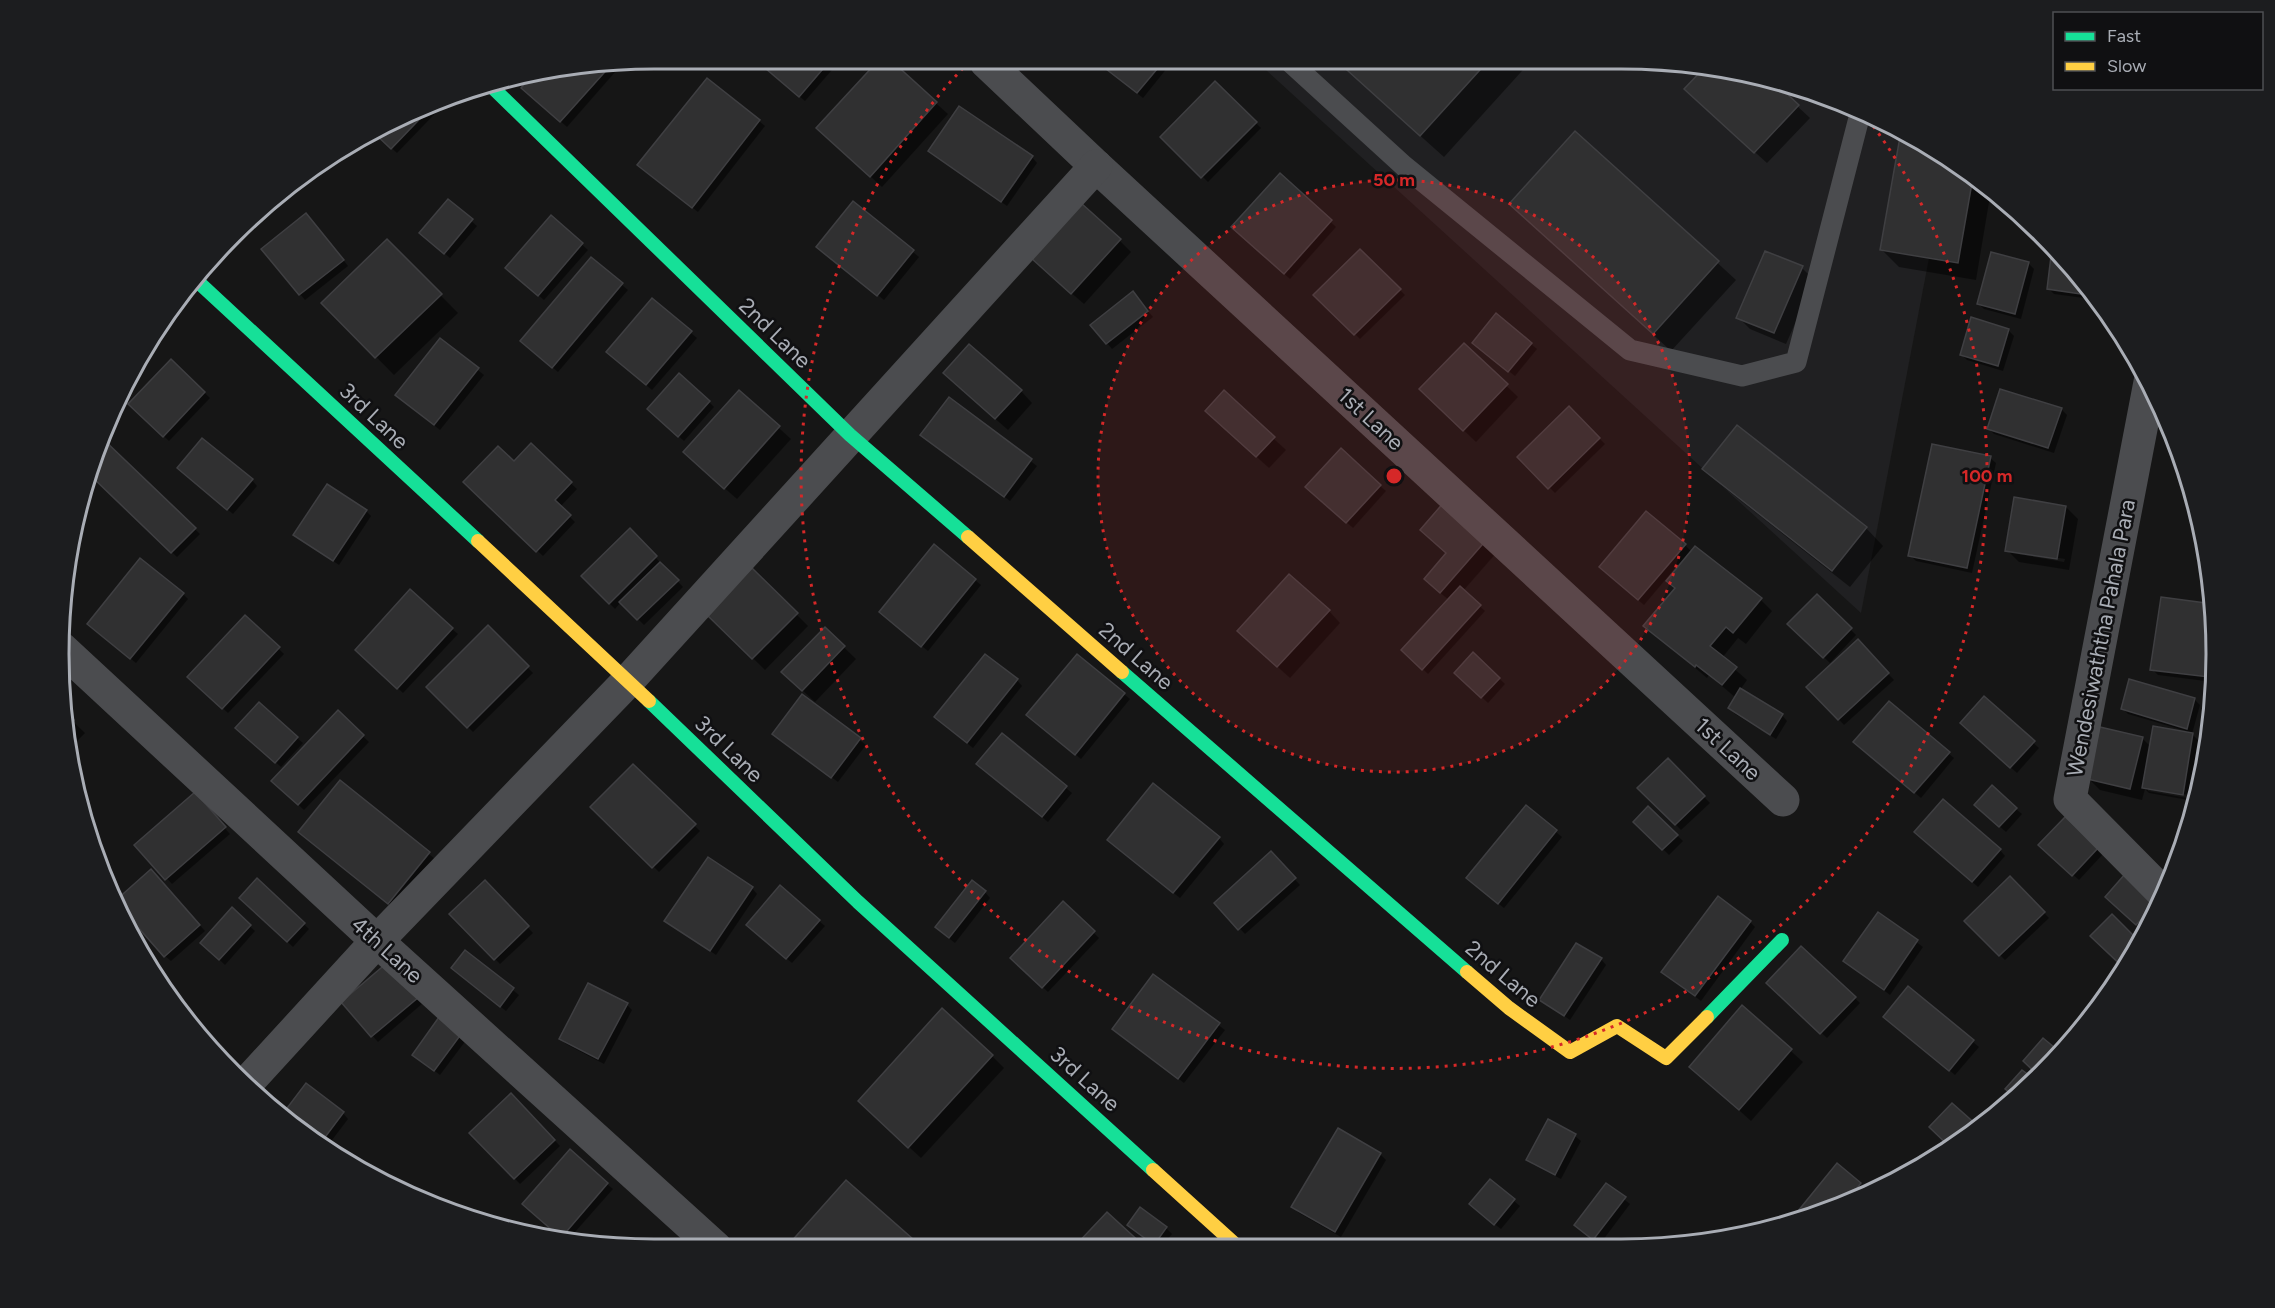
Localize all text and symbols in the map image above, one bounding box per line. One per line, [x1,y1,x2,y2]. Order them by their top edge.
legend [2053,12,2263,90]
text: Fast [2107,25,2141,47]
text: Slow [2107,55,2146,77]
text: 50 m [1373,169,1415,191]
street label: 2nd Lane [733,292,817,374]
street label: 3rd Lane [334,377,414,455]
street label: 1st Lane [1333,382,1409,456]
text: 100 m [1962,465,2012,487]
centre of rings [1384,466,1404,486]
street label: Wendesiwaththa Pahala Para [2061,497,2141,779]
street label: 2nd Lane [1093,616,1179,696]
street label: 3rd Lane [689,710,769,788]
street label: 1st Lane [1690,712,1766,786]
street label: 4th Lane [346,911,428,989]
street label: 2nd Lane [1460,935,1546,1013]
street label: 3rd Lane [1044,1041,1126,1117]

